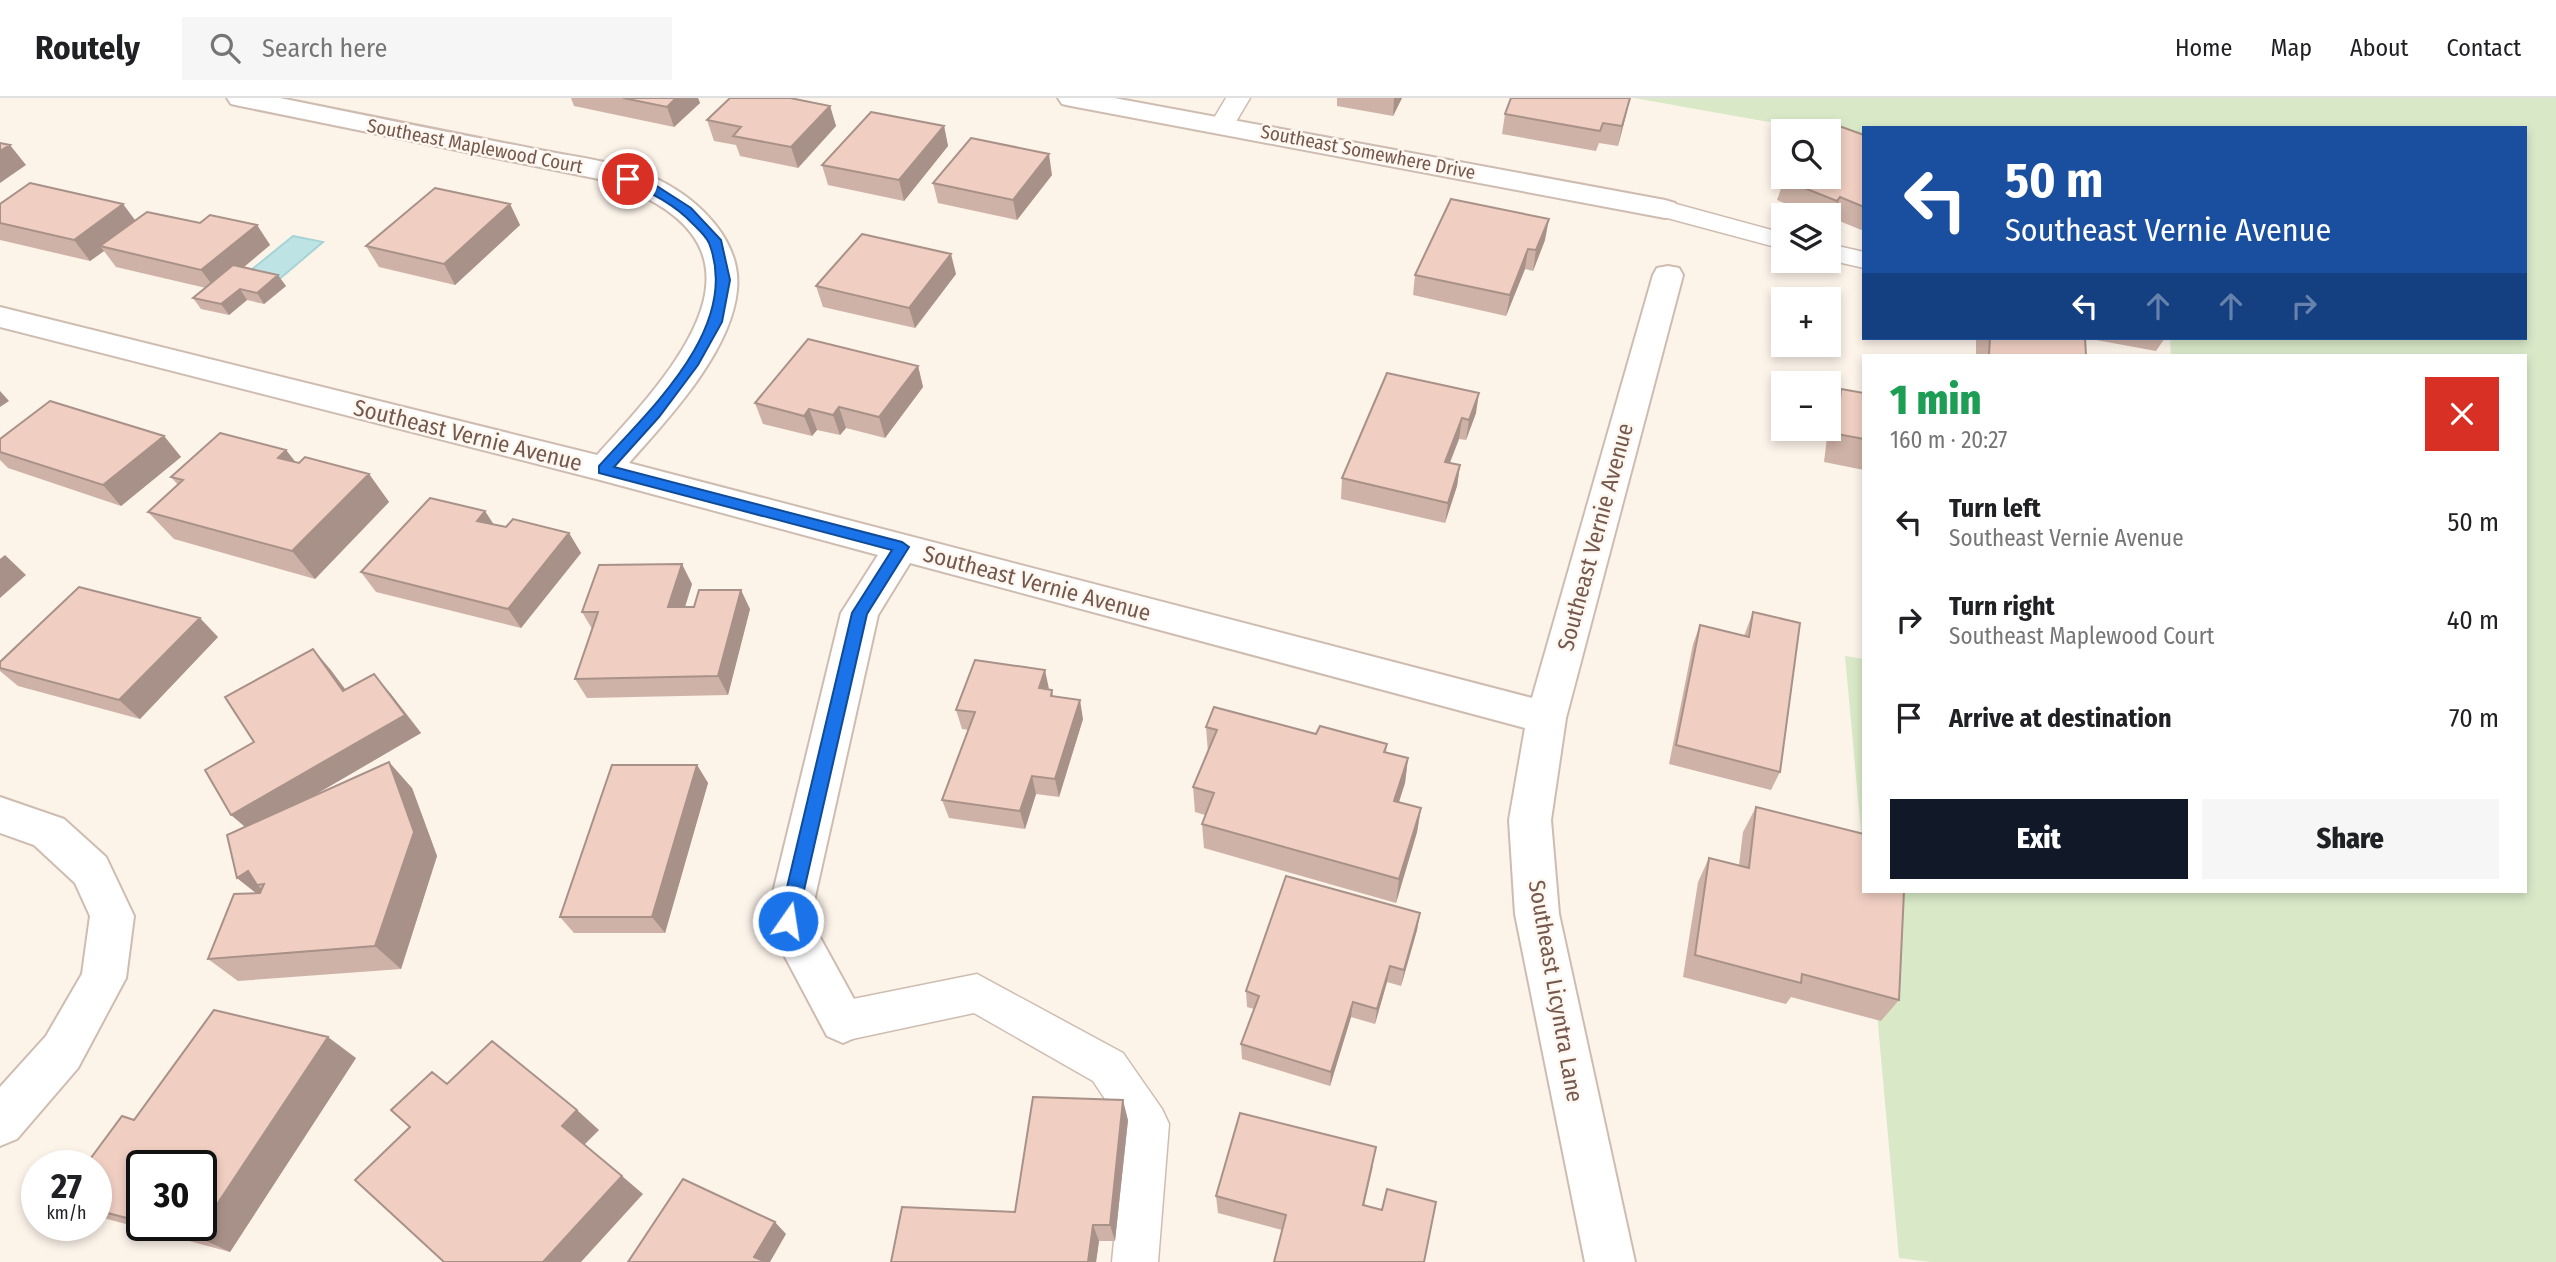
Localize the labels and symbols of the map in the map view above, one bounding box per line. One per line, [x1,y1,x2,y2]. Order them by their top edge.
street label: Southeast Maplewood Court [365,114,586,178]
street label: Southeast Somewhere Drive [1259,120,1477,184]
pin [598,149,658,209]
street label: Southeast Vernie Avenue [351,393,585,477]
street label: Southeast Vernie Avenue [1551,420,1639,654]
street label: Southeast Vernie Avenue [920,539,1154,627]
street label: Southeast Licyntra Lane [1523,878,1589,1104]
position arrow [751,884,825,958]
speed limit sign: 30 [126,1150,217,1241]

